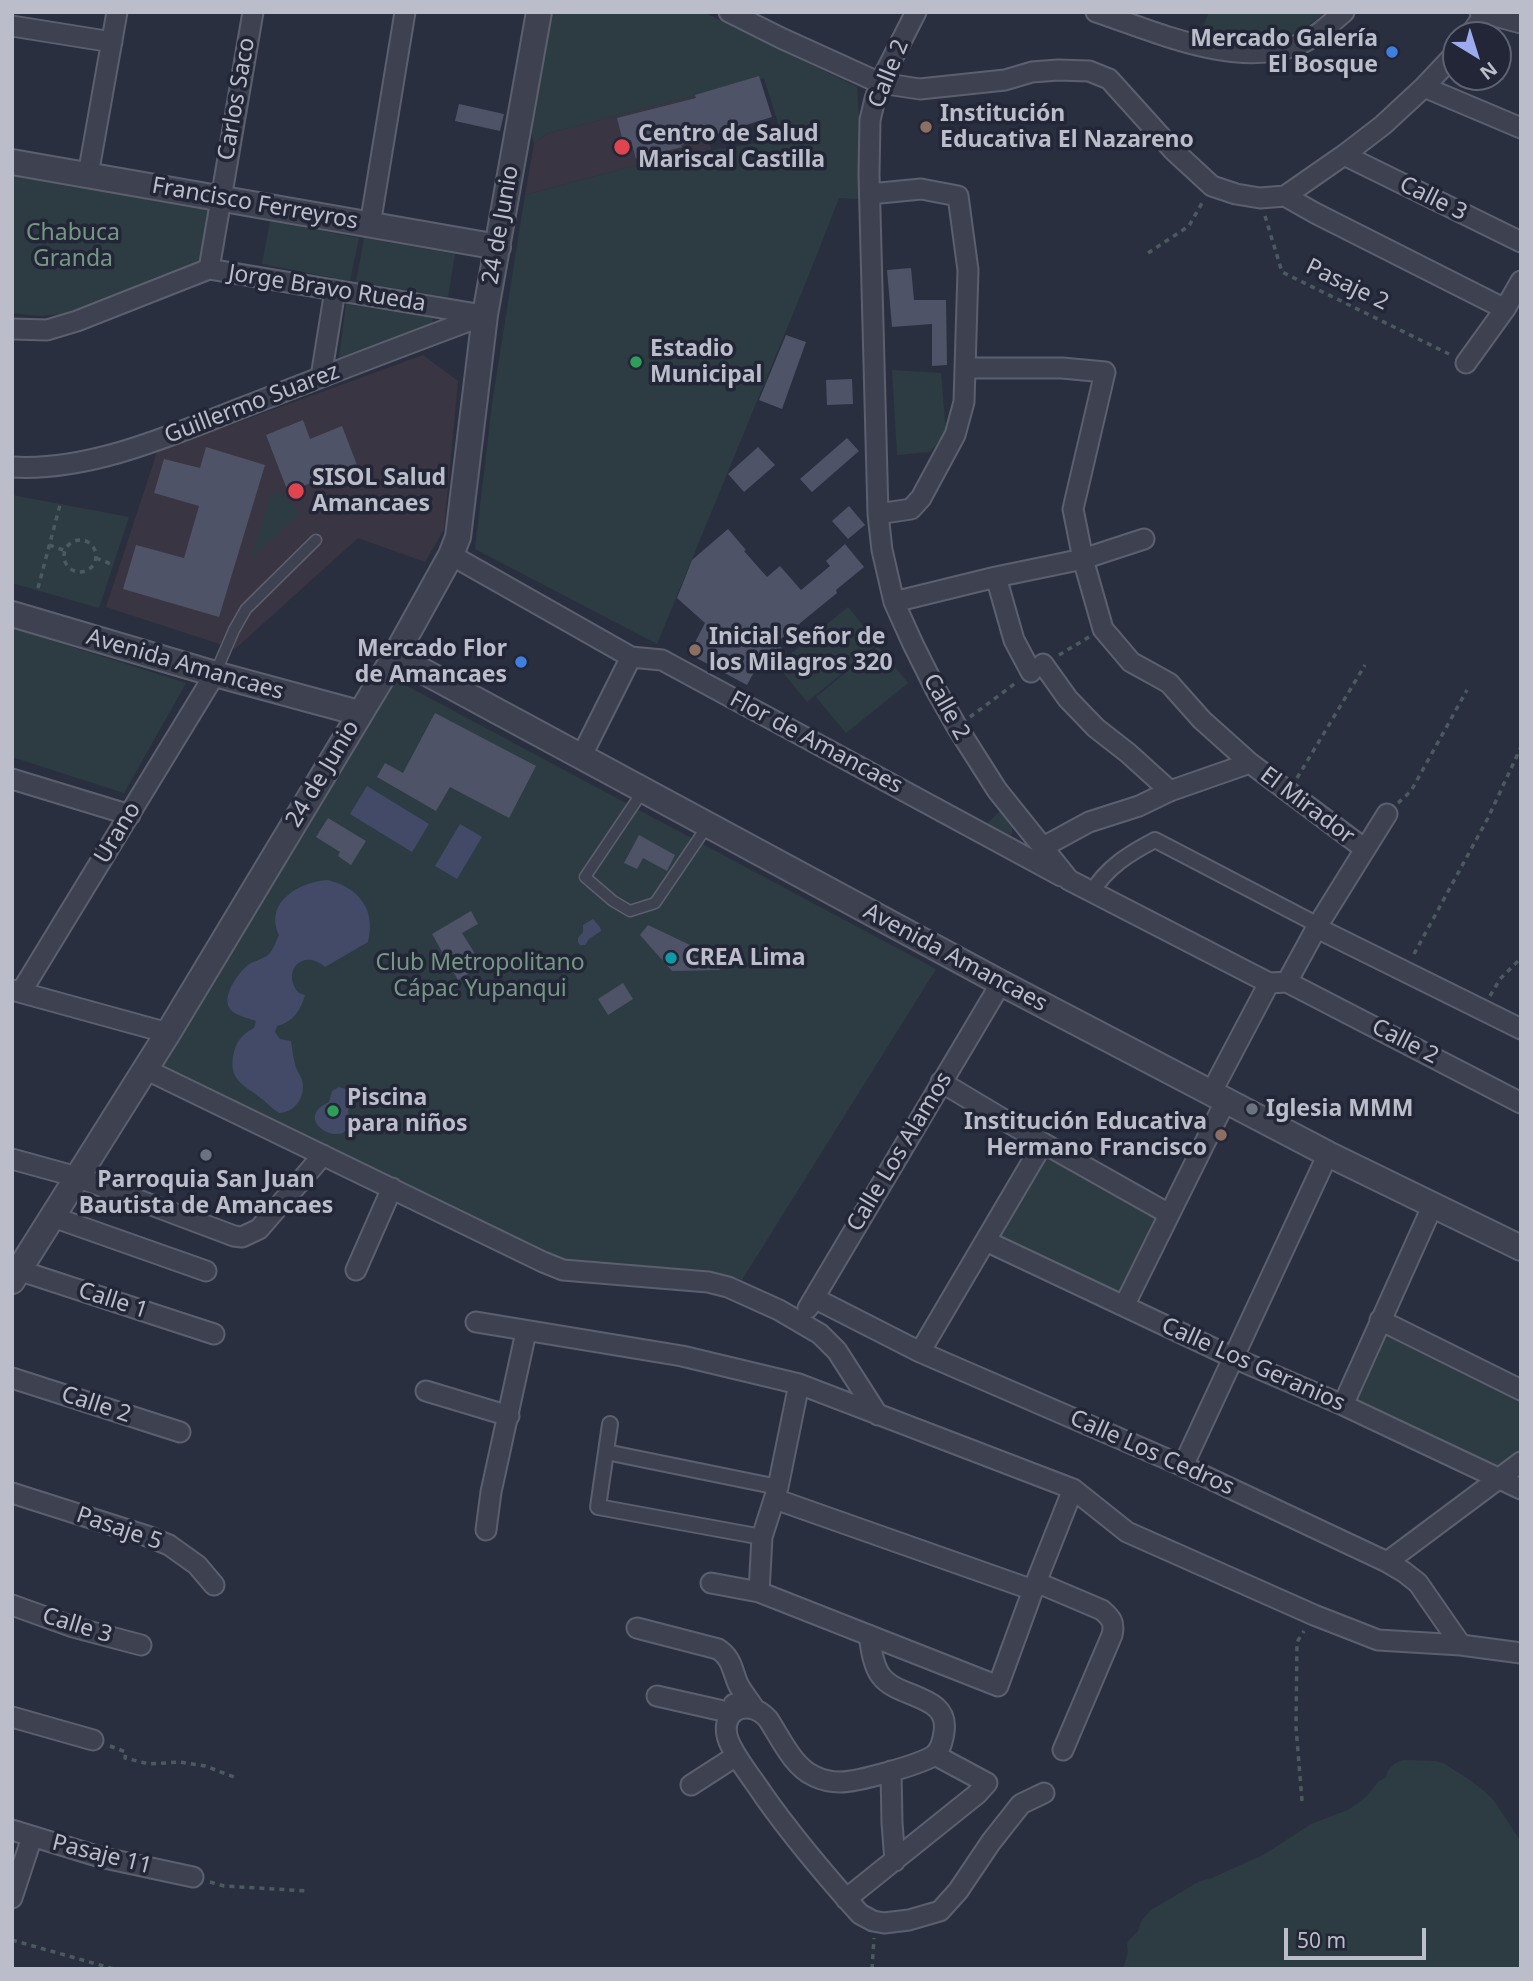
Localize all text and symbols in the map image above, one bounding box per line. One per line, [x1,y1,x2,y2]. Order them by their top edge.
north arrow [1442,21,1512,91]
place label: Mercado Galería El Bosque [1190,25,1378,79]
street label: Carlos Saco [213,35,261,163]
street label: Calle 2 [863,36,915,112]
marker: Mercado Galería El Bosque [1384,44,1400,60]
text: N [1475,56,1503,86]
place label: Institución Educativa El Nazareno [940,100,1194,154]
marker: Institución Educativa El Nazareno [918,119,934,135]
place label: Centro de Salud Mariscal Castilla [638,120,825,174]
marker: Centro de Salud Mariscal Castilla [612,137,632,157]
street label: 24 de Junio [477,164,525,286]
street label: Calle 3 [1395,171,1471,227]
street label: Francisco Ferreyros [150,172,360,236]
park label: Chabuca Granda [26,219,120,273]
street label: Pasaje 2 [1301,253,1393,317]
street label: Jorge Bravo Rueda [226,260,428,318]
place label: Estadio Municipal [650,335,762,389]
marker: Estadio Municipal [628,354,644,370]
street label: Guillermo Suarez [161,358,343,450]
place label: SISOL Salud Amancaes [312,464,446,518]
marker: SISOL Salud Amancaes [286,481,306,501]
place label: Inicial Señor de los Milagros 320 [709,623,893,677]
street label: Avenida Amancaes [83,624,287,706]
place label: Mercado Flor de Amancaes [355,635,507,689]
marker: Inicial Señor de los Milagros 320 [687,642,703,658]
marker: Mercado Flor de Amancaes [513,654,529,670]
street label: Calle 2 [917,669,975,745]
street label: Flor de Amancaes [725,686,907,800]
street label: 24 de Junio [280,715,366,833]
street label: El Mirador [1254,762,1360,850]
street label: Urano [89,797,147,869]
street label: Avenida Amancaes [859,898,1051,1018]
place label: CREA Lima [685,944,806,972]
park label: Club Metropolitano Cápac Yupanqui [375,949,585,1003]
marker: CREA Lima [663,950,679,966]
street label: Calle 2 [1367,1013,1443,1071]
street label: Calle Los Alamos [842,1067,958,1237]
place label: Piscina para niños [347,1084,468,1138]
place label: Iglesia MMM [1266,1095,1413,1123]
marker: Iglesia MMM [1244,1101,1260,1117]
marker: Piscina para niños [325,1103,341,1119]
place label: Institución Educativa Hermano Francisco [964,1108,1207,1162]
marker: Institución Educativa Hermano Francisco [1213,1127,1229,1143]
marker: Parroquia San Juan Bautista de Amancaes [198,1147,214,1163]
place label: Parroquia San Juan Bautista de Amancaes [79,1166,333,1220]
street label: Calle 1 [75,1277,151,1325]
street label: Calle Los Geranios [1157,1312,1349,1418]
street label: Calle 2 [58,1381,134,1429]
street label: Calle Los Cedros [1066,1404,1238,1502]
street label: Pasaje 5 [73,1501,165,1557]
street label: Calle 3 [39,1602,115,1650]
street label: Pasaje 11 [49,1829,155,1881]
scale bar [1288,1914,1430,1958]
text: 50 m [1297,1926,1346,1954]

